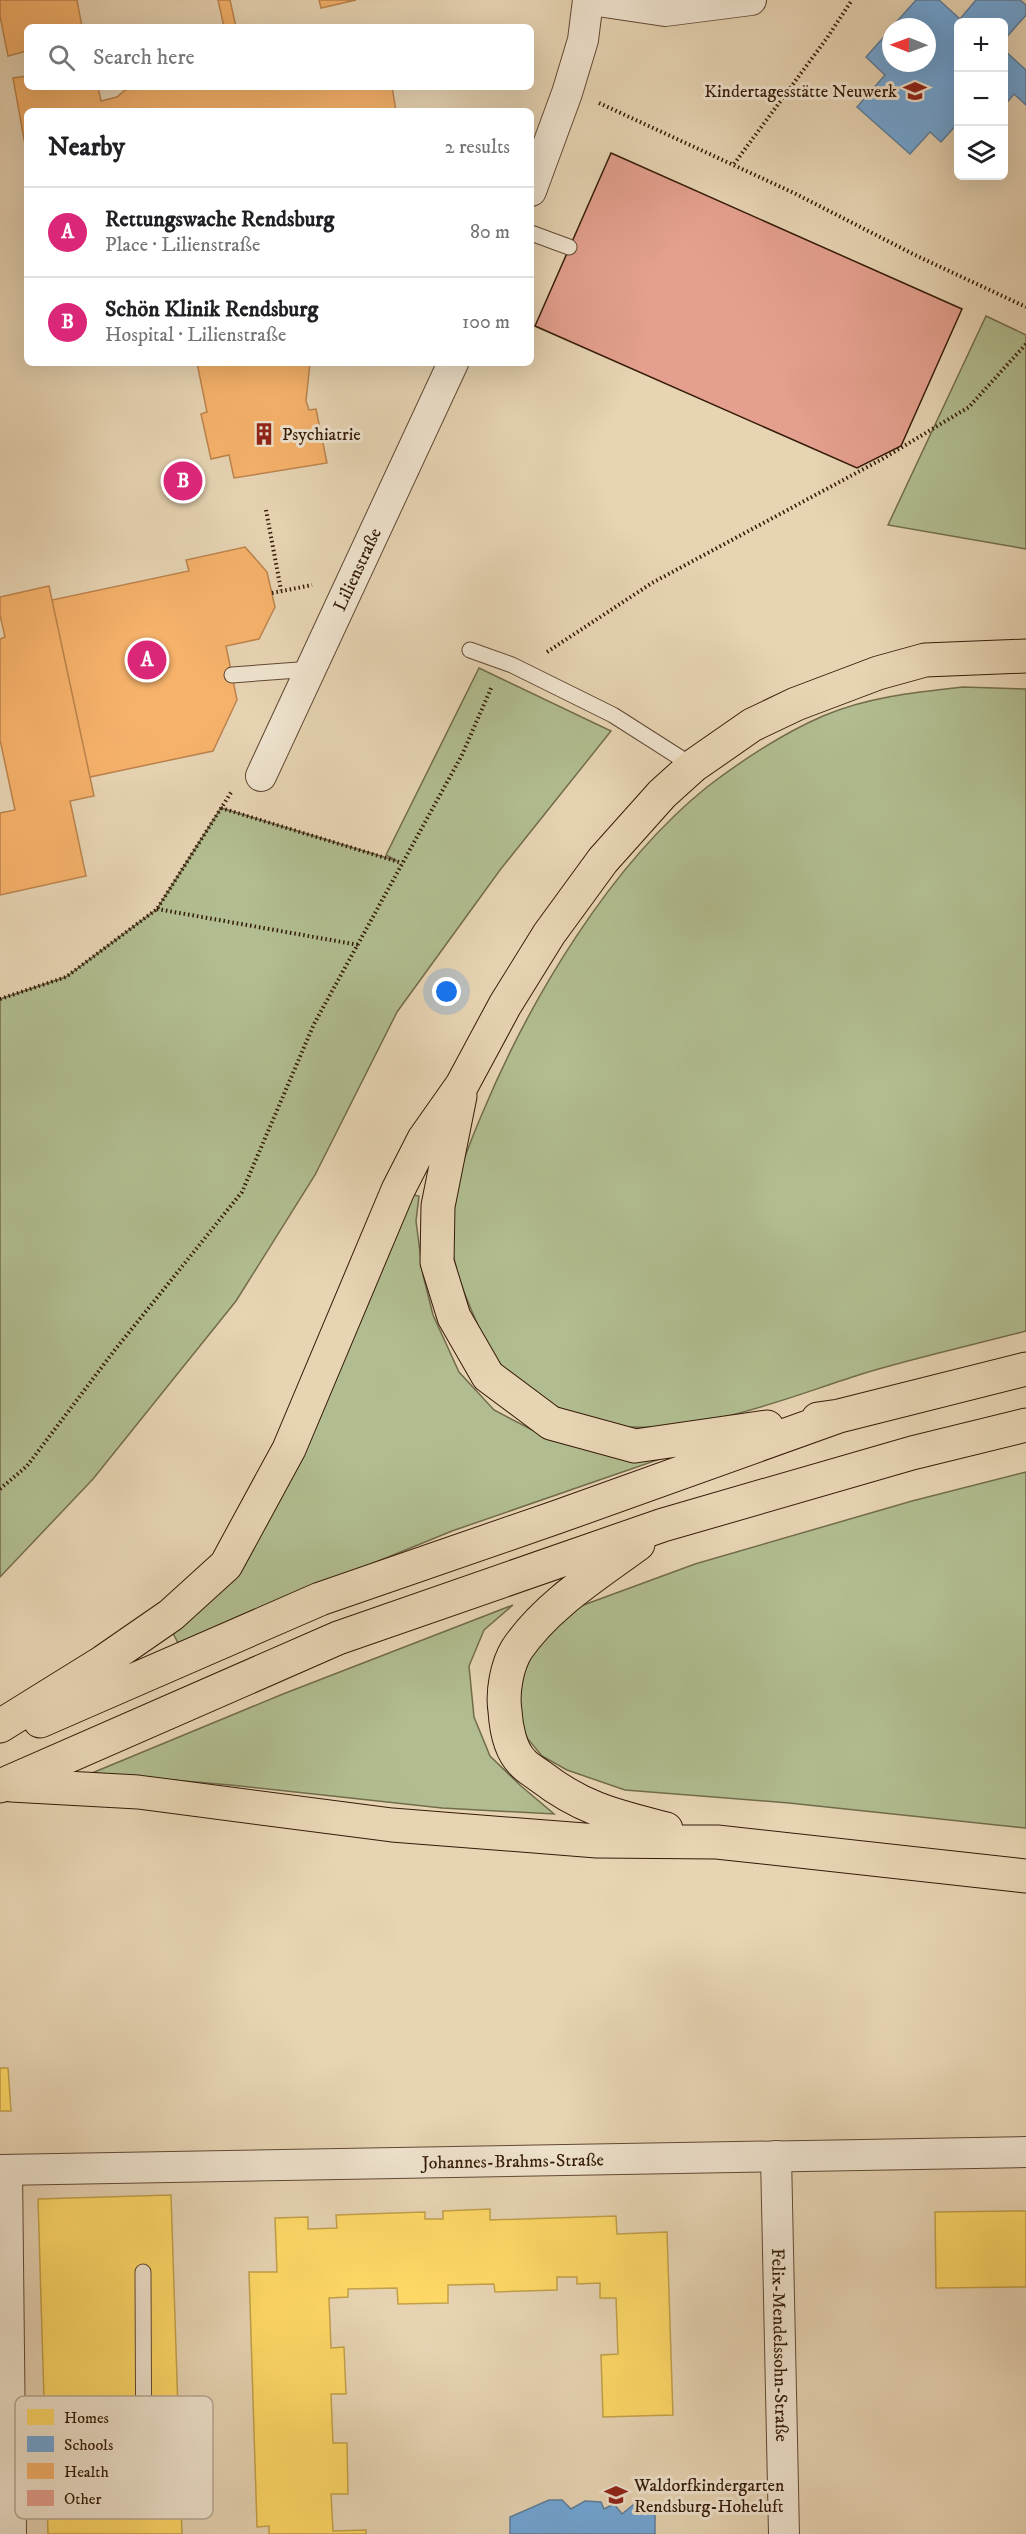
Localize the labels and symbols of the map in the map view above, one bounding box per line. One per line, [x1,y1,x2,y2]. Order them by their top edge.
north arrow [882,18,936,72]
school or university icon: Kindertagesstätte Neuwerk [902,78,928,104]
place label: Kindertagesstätte Neuwerk [704,81,897,103]
building icon: Psychiatrie [251,421,277,447]
place label: Psychiatrie [282,424,361,446]
pin: B [164,458,202,504]
street label: Lilienstraße [329,525,387,615]
pin: A [128,638,166,682]
your location [432,977,461,1006]
street label: Johannes-Brahms-Straße [420,2149,604,2175]
street label: Felix-Mendelssohn-Straße [766,2248,792,2442]
legend [15,2396,213,2519]
text: Homes [64,2408,109,2428]
text: Schools [64,2435,113,2455]
text: Health [64,2462,109,2482]
place label: Waldorfkindergarten Rendsburg-Hoheluft [633,2475,785,2518]
school or university icon: Waldorfkindergarten Rendsburg-Hoheluft [603,2482,629,2508]
text: Other [64,2489,101,2509]

